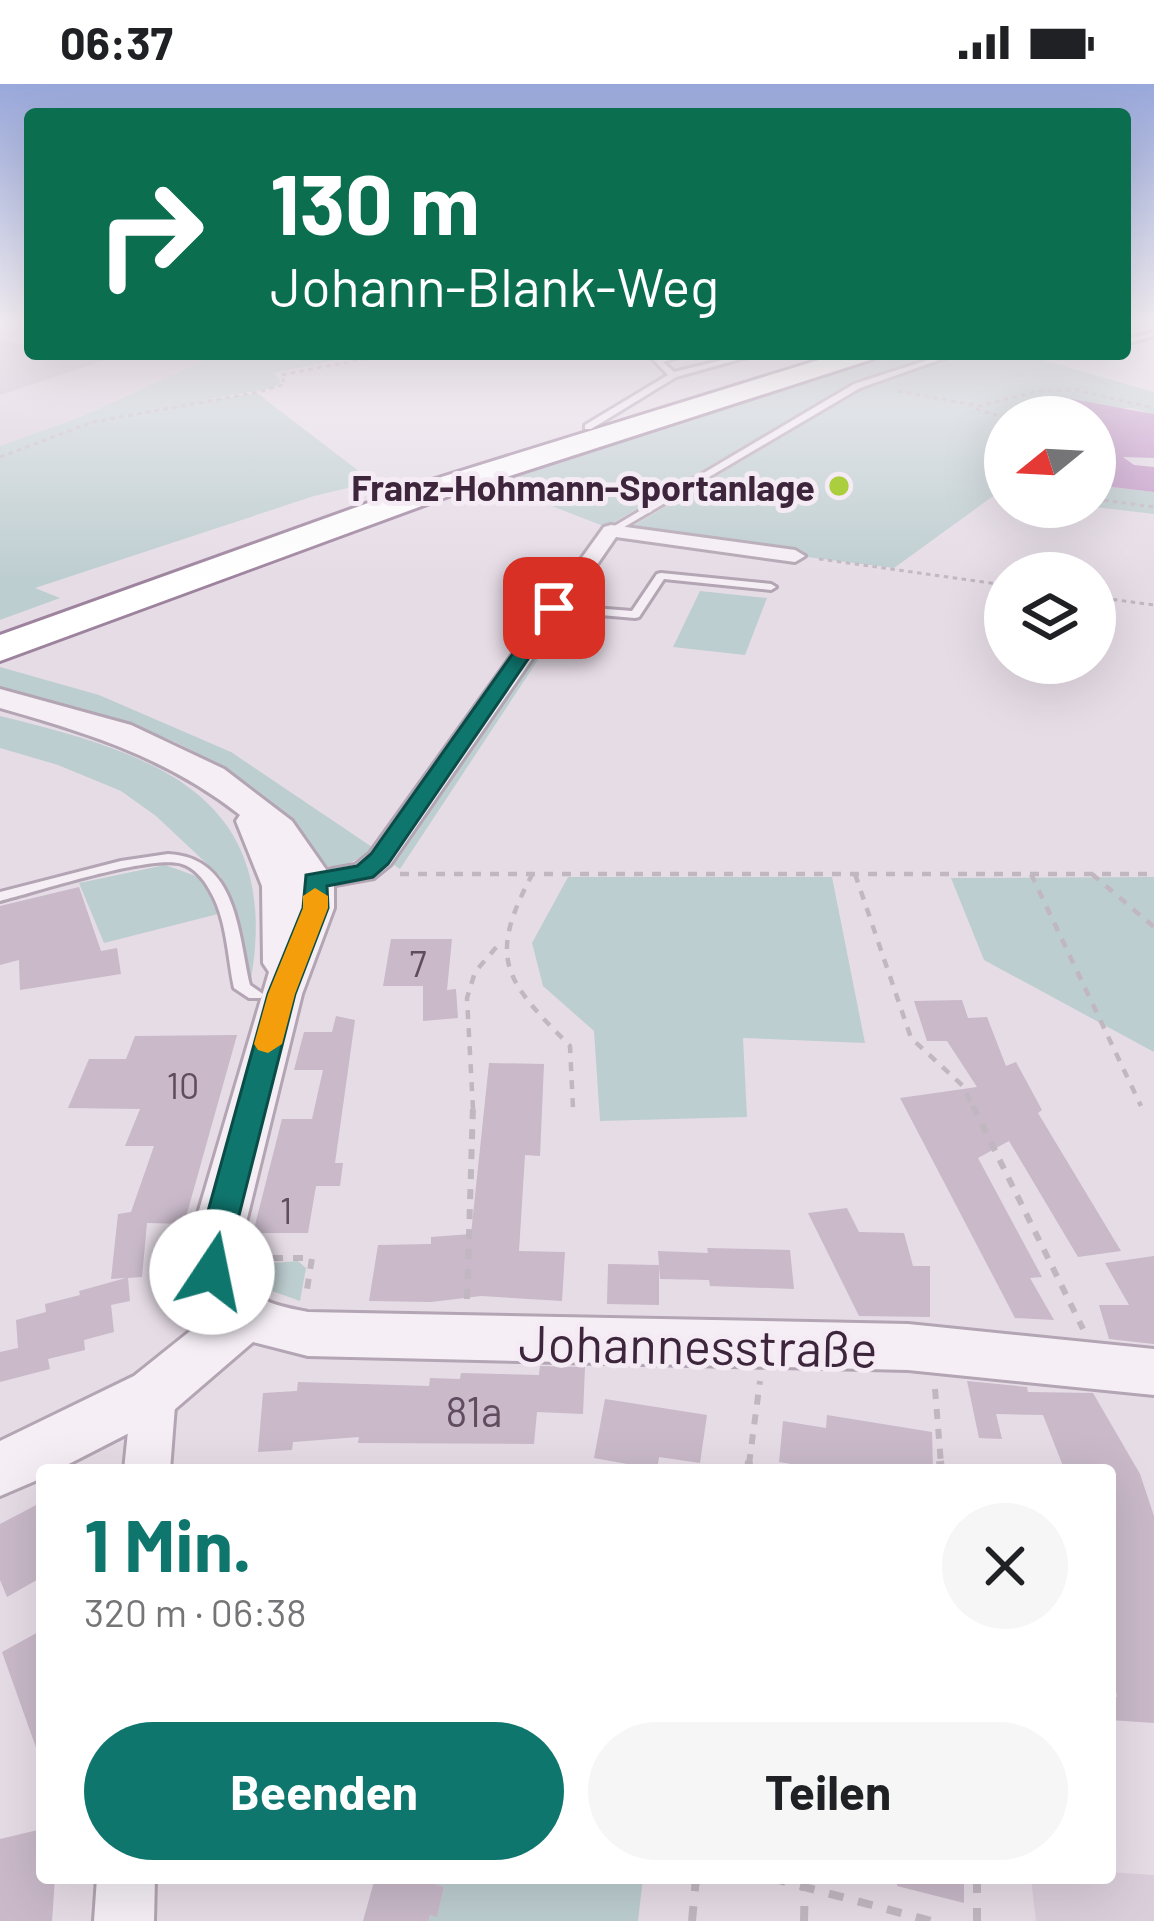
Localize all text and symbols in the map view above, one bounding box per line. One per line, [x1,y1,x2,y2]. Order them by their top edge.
text: 06:37 [60,15,173,69]
text: 130 m [270,151,480,252]
icon: right [72,156,228,312]
text: Johann-Blank-Weg [270,253,719,318]
north arrow [984,396,1116,528]
map controls [984,396,1116,684]
place label: Franz-Hohmann-Sportanlage [351,465,815,508]
marker: Franz-Hohmann-Sportanlage [826,473,852,499]
button: layers [984,552,1116,684]
pin [503,557,605,659]
icon: arrive [521,575,587,641]
house number: 7 [409,941,427,984]
house number: 10 [167,1063,199,1106]
house number: 1 [280,1188,292,1231]
position arrow [149,1209,275,1335]
street label: Johannesstraße [518,1310,878,1378]
house number: 81a [446,1385,502,1435]
text: 1 Min. [84,1500,252,1586]
button: close [942,1503,1068,1629]
text: 320 m · 06:38 [84,1588,307,1635]
button: Beenden [84,1722,564,1860]
button: Teilen [588,1722,1068,1860]

